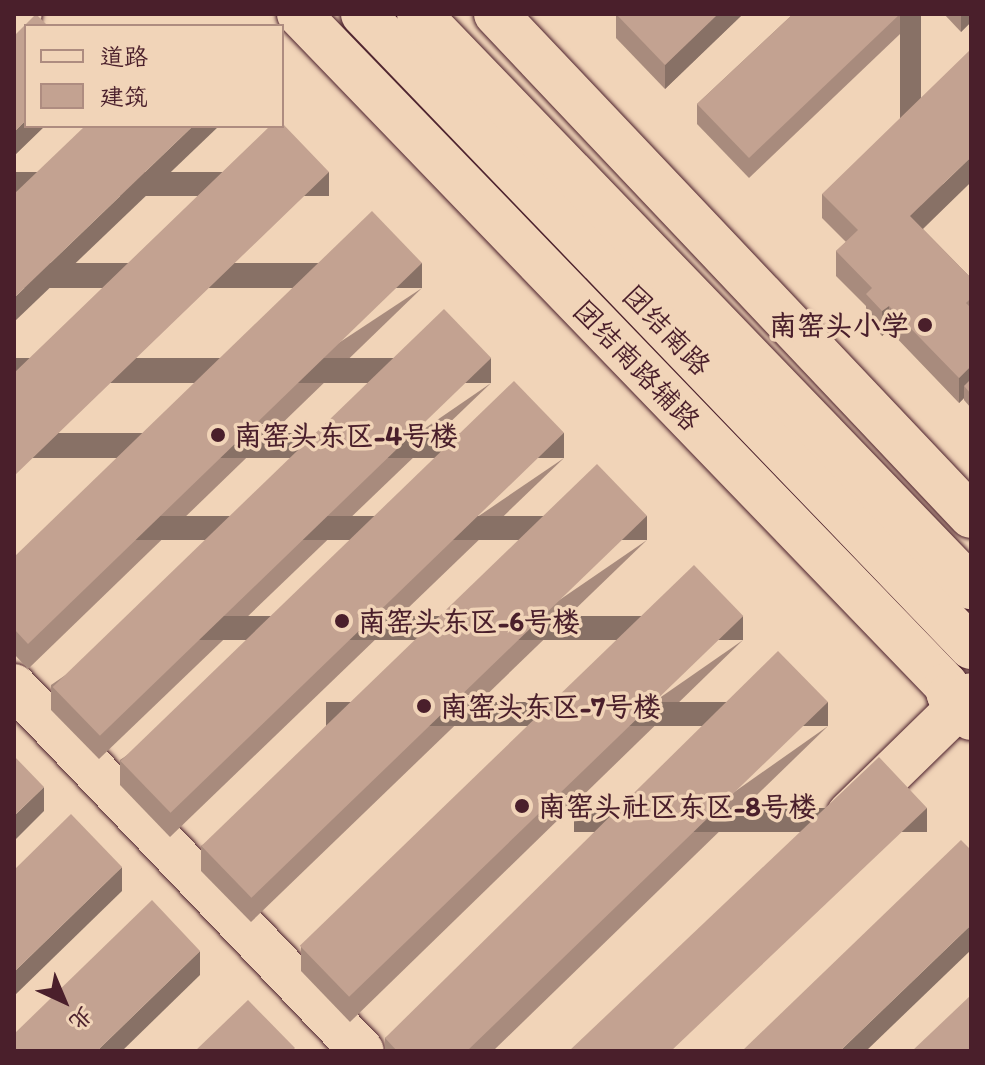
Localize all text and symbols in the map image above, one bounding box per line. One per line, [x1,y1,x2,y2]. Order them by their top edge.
legend [24,24,284,128]
text: 道路 [100,42,148,71]
text: 建筑 [100,82,148,111]
street label: 团结南路 [616,278,718,382]
street label: 团结南路辅路 [567,293,707,437]
place label: 南窑头小学 [769,308,909,342]
marker: 南窑头小学 [916,316,934,334]
place label: 南窑头东区-4号楼 [234,418,458,452]
marker: 南窑头东区-4号楼 [209,426,227,444]
place label: 南窑头东区-6号楼 [358,604,580,638]
marker: 南窑头东区-6号楼 [333,612,351,630]
place label: 南窑头东区-7号楼 [440,689,661,723]
marker: 南窑头东区-7号楼 [415,697,433,715]
place label: 南窑头社区东区-8号楼 [538,789,817,823]
marker: 南窑头社区东区-8号楼 [513,797,531,815]
north arrow [24,961,104,1041]
text: 北 [64,1001,98,1036]

